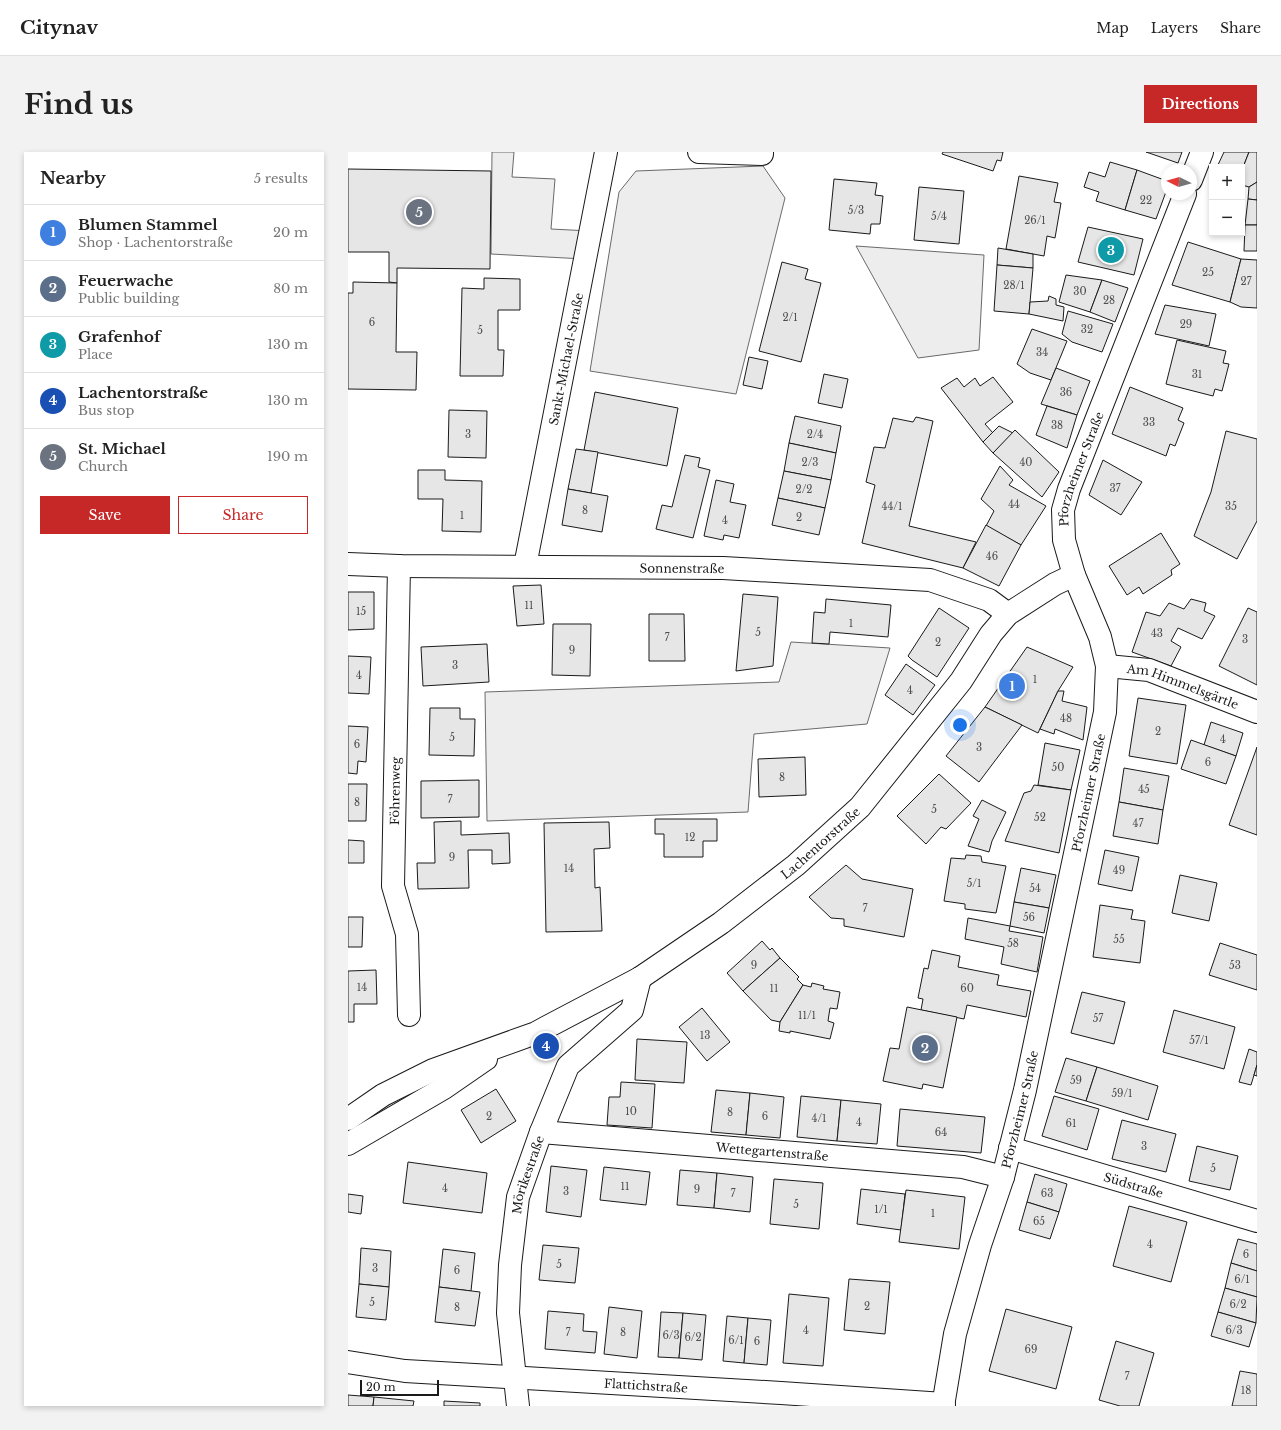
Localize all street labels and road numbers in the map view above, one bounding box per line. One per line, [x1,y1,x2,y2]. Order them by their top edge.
street label: Sankt-Michael-Straße [545,291,586,426]
street label: Pforzheimer Straße [1055,409,1106,527]
street label: Sonnenstraße [639,560,725,576]
street label: Am Himmelsgärtle [1125,660,1241,712]
street label: Pforzheimer Straße [1068,732,1108,853]
street label: Föhrenweg [387,756,403,825]
street label: Lachentorstraße [777,803,863,882]
street label: Pforzheimer Straße [998,1049,1041,1170]
street label: Mörikestraße [509,1133,547,1215]
street label: Wettegartenstraße [714,1139,829,1163]
street label: Südstraße [1102,1169,1165,1200]
street label: Flattichstraße [604,1375,688,1395]

